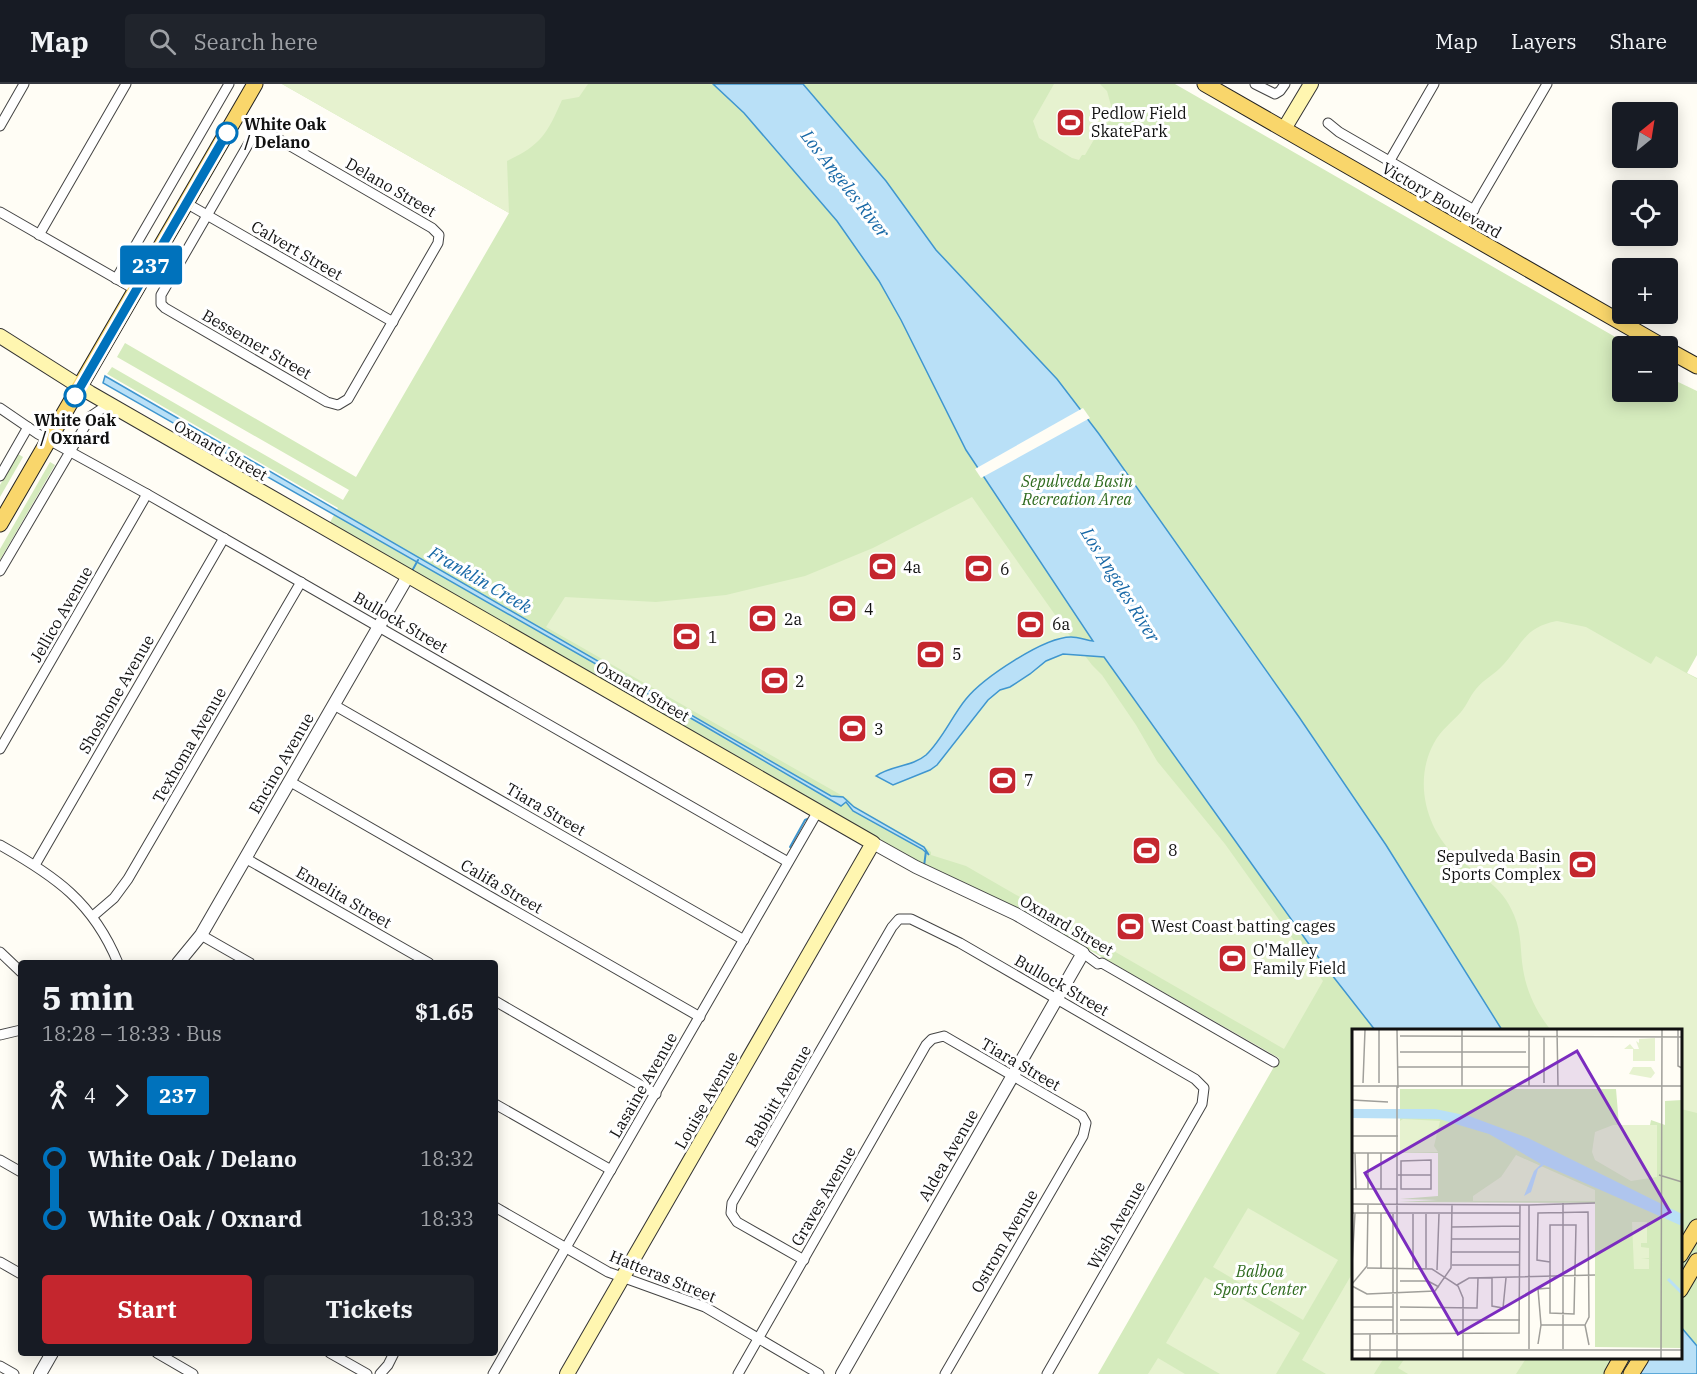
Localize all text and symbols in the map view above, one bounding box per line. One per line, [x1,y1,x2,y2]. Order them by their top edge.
search box [125,14,545,68]
text: Map [30,23,89,60]
icon: search [146,25,179,58]
text: Search here [194,27,318,56]
text: Map [1435,27,1478,55]
text: Layers [1511,27,1577,55]
text: Share [1610,27,1667,55]
north arrow [1612,102,1678,168]
map controls [1612,102,1678,402]
place label: Pedlow Field SkatePark [1091,103,1187,141]
sports icon: Pedlow Field SkatePark [1054,106,1086,138]
place label: White Oak / Delano [244,114,326,152]
marker: White Oak / Delano [216,122,238,144]
water label: Los Angeles River [795,124,896,243]
street label: Delano Street [342,153,440,221]
street label: Victory Boulevard [1379,158,1506,243]
button: locate [1612,180,1678,246]
street label: Calvert Street [248,216,347,284]
line badge: 237 [116,246,186,285]
text: 237 [132,251,170,279]
button: + [1612,258,1678,324]
street label: Bessemer Street [199,305,316,384]
button: − [1612,336,1678,402]
marker: White Oak / Oxnard [64,385,86,407]
place label: White Oak / Oxnard [34,410,116,448]
street label: Oxnard Street [171,415,272,485]
park label: Sepulveda Basin Recreation Area [1020,471,1133,509]
water label: Los Angeles River [1075,522,1166,647]
water label: Franklin Creek [424,540,536,619]
sports icon: 4a [866,551,898,583]
sports icon: 6 [963,553,995,585]
place label: 4a [903,557,922,577]
place label: 6 [1000,559,1010,579]
street label: Jellico Avenue [25,562,97,666]
street label: Bullock Street [350,587,452,657]
sports icon: 4 [827,593,859,625]
place label: 4 [864,599,874,619]
sports icon: 2a [747,603,779,635]
sports icon: 6a [1015,608,1047,640]
place label: 2a [784,609,803,629]
place label: 6a [1052,614,1071,634]
sports icon: 1 [671,621,703,653]
place label: 1 [708,627,718,647]
street label: Shoshone Avenue [74,631,158,757]
sports icon: 5 [915,638,947,670]
place label: 5 [952,644,962,664]
street label: Oxnard Street [593,656,694,726]
sports icon: 2 [758,665,790,697]
place label: 2 [795,671,805,691]
street label: Texhoma Avenue [148,684,230,806]
street label: Encino Avenue [244,709,318,817]
sports icon: 3 [837,713,869,745]
place label: 3 [874,719,884,739]
sports icon: 7 [987,764,1019,796]
place label: 7 [1024,770,1034,790]
street label: Tiara Street [503,778,590,840]
sports icon: 8 [1131,834,1163,866]
place label: 8 [1168,840,1178,860]
place label: Sepulveda Basin Sports Complex [1437,846,1561,884]
sports icon: Sepulveda Basin Sports Complex [1566,849,1598,881]
street label: Califa Street [457,854,547,918]
street label: Emelita Street [293,862,396,933]
street label: Oxnard Street [1017,890,1118,960]
sports icon: West Coast batting cages [1114,910,1146,942]
place label: West Coast batting cages [1151,916,1336,936]
place label: O'Malley Family Field [1253,940,1346,978]
sports icon: O'Malley Family Field [1216,943,1248,975]
street label: Bullock Street [1011,950,1113,1020]
text: 5 min [42,976,134,1019]
text: $1.65 [415,997,474,1026]
text: 18:28 – 18:33 · Bus [42,1020,222,1047]
street label: Lasaine Avenue [605,1029,681,1141]
inset map [1352,1029,1682,1359]
street label: Tiara Street [978,1033,1065,1095]
street label: Babbitt Avenue [741,1041,815,1151]
street label: Louise Avenue [670,1047,742,1153]
icon: walk [42,1079,75,1112]
icon: forward [105,1079,138,1112]
text: 237 [159,1081,197,1109]
text: 4 [84,1082,96,1109]
street label: Aldea Avenue [914,1105,982,1205]
street label: Graves Avenue [786,1143,860,1249]
text: White Oak / Delano [88,1144,297,1173]
text: 18:32 [420,1145,474,1172]
street label: Wish Avenue [1083,1178,1149,1272]
street label: Ostrom Avenue [966,1186,1042,1296]
text: White Oak / Oxnard [88,1204,302,1233]
text: 18:33 [420,1205,474,1232]
street label: Hatteras Street [607,1246,720,1307]
park label: Balboa Sports Center [1213,1261,1307,1299]
button: Start [42,1275,252,1344]
button: Tickets [264,1275,474,1344]

